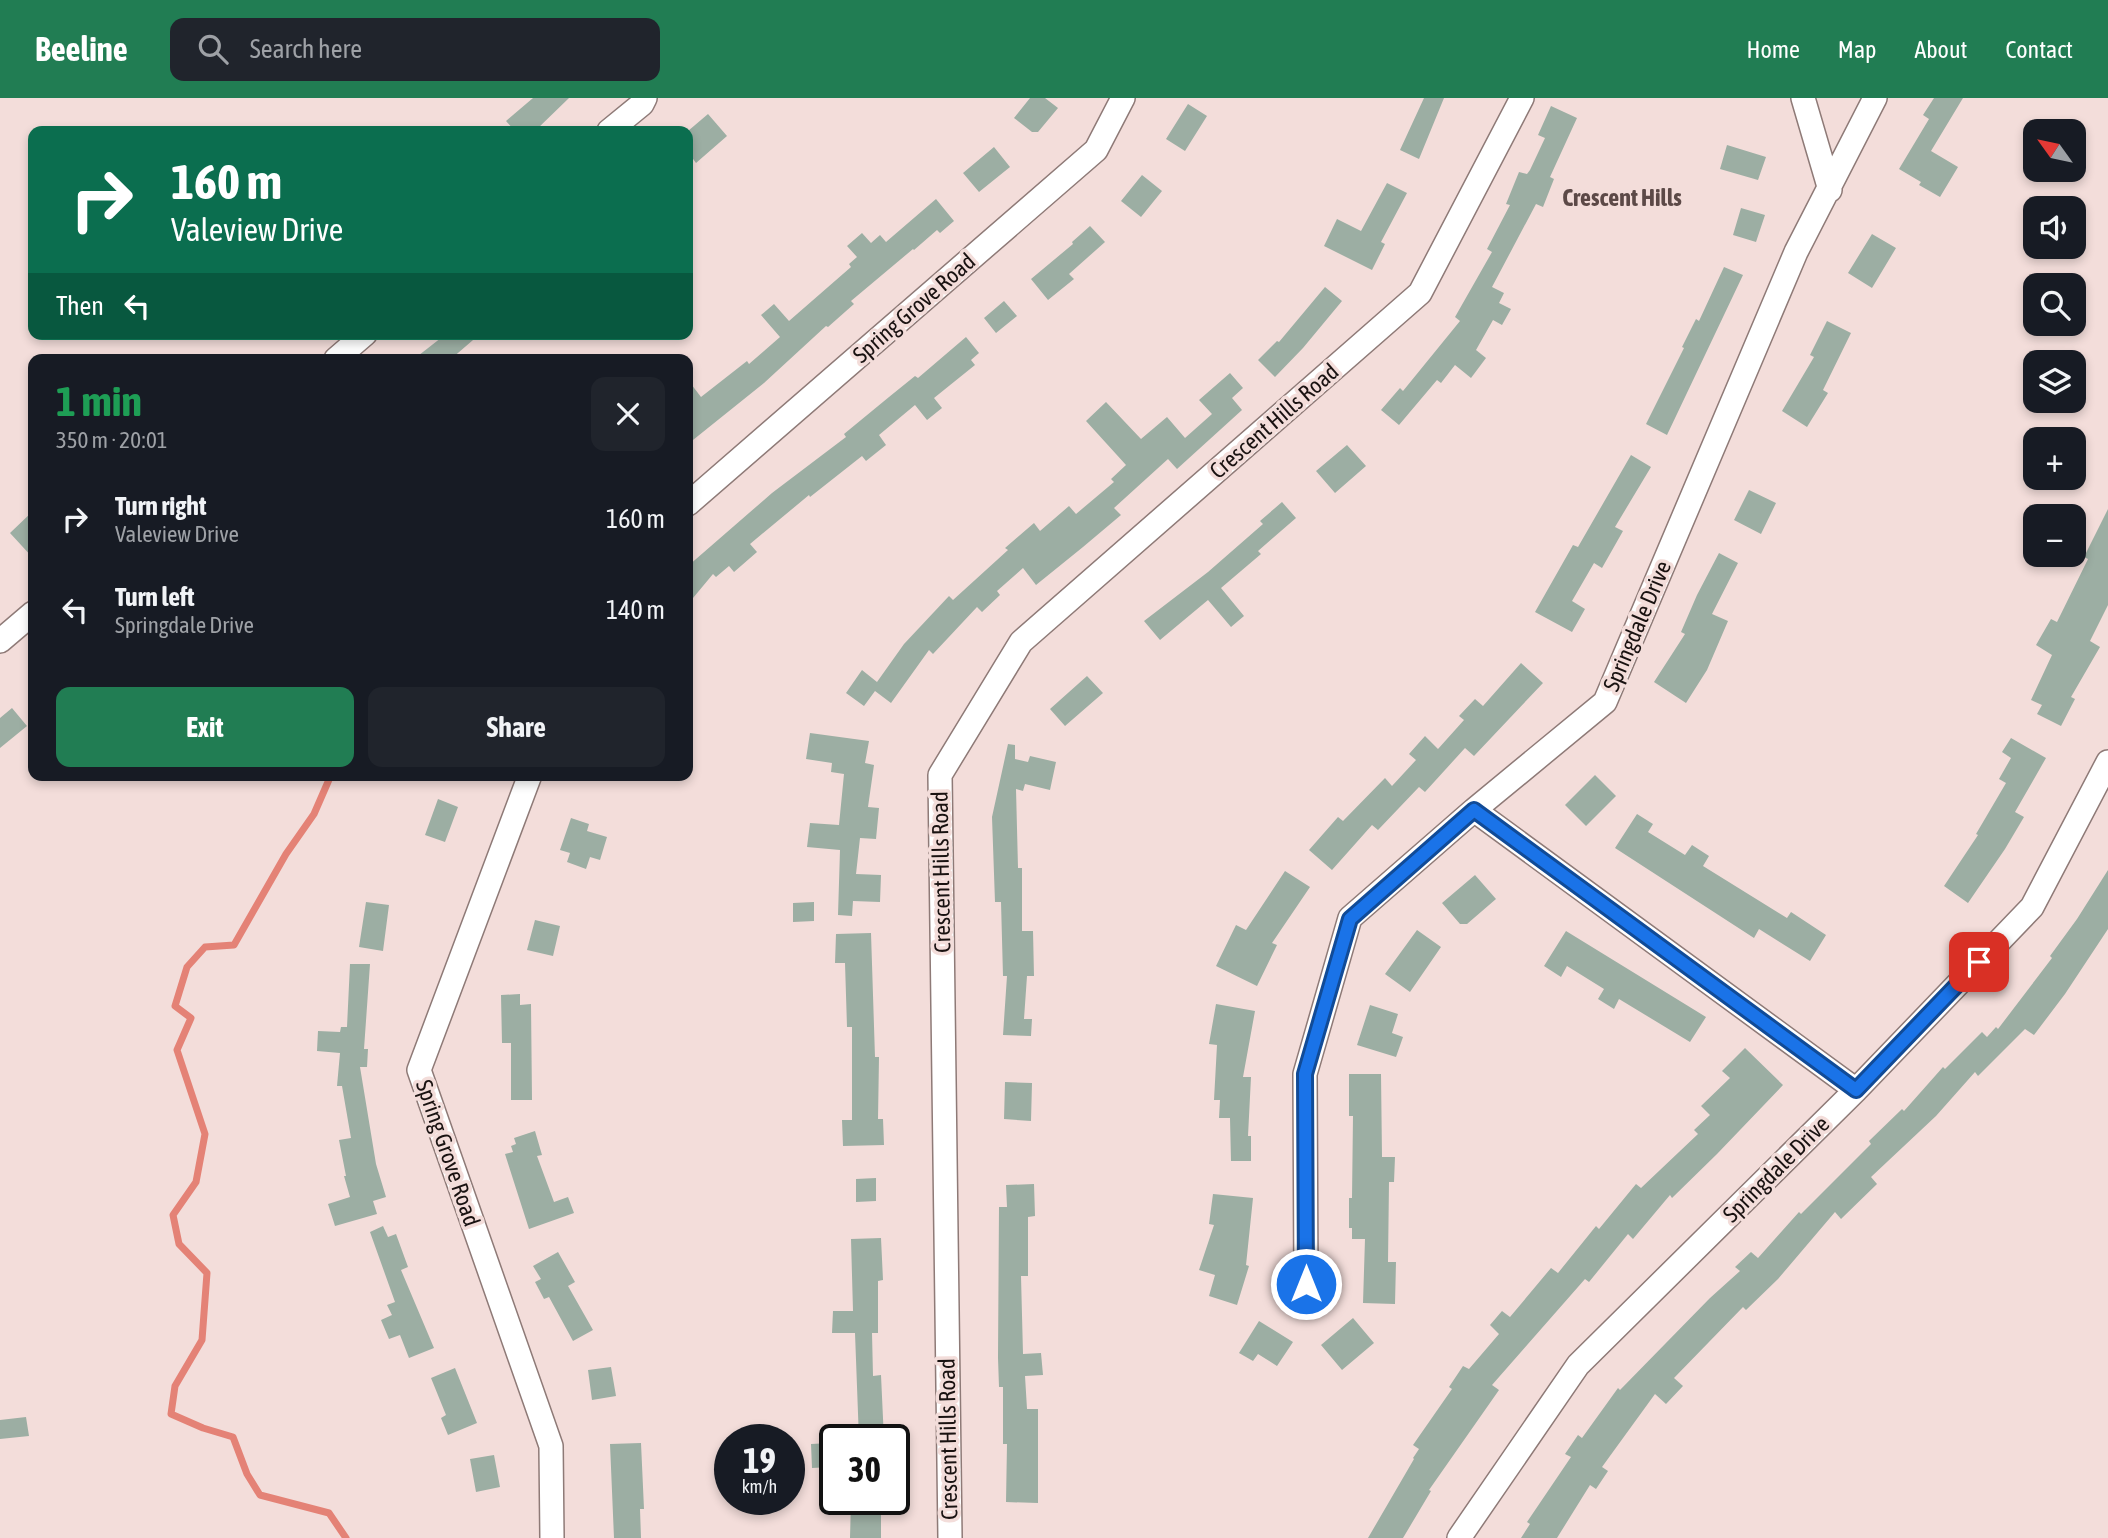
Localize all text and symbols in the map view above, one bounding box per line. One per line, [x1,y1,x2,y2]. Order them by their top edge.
search box [170,18,660,81]
text: Beeline [35,30,128,68]
icon: search [194,30,232,68]
text: Search here [250,34,362,64]
text: Home [1746,36,1800,63]
text: Map [1838,36,1876,63]
text: About [1914,36,1967,63]
text: Contact [2005,36,2073,63]
north arrow [2023,119,2086,182]
map controls [2023,119,2086,567]
text: 160 m [171,153,282,209]
icon: right [56,154,147,245]
district label: Crescent Hills [1562,184,1682,211]
button: sound [2023,196,2086,259]
text: Valeview Drive [171,211,343,248]
street label: Spring Grove Road [848,248,980,368]
button: search [2023,273,2086,336]
icon: left [118,287,156,325]
text: Then [56,291,104,321]
button: layers [2023,350,2086,413]
street label: Crescent Hills Road [1204,358,1344,484]
text: 1 min [56,377,142,425]
button: close [591,377,665,451]
text: 350 m · 20:01 [56,427,168,453]
button: + [2023,427,2086,490]
text: Turn right [115,491,206,521]
icon: right [56,500,94,538]
text: 160 m [606,504,665,534]
button: − [2023,504,2086,567]
text: Valeview Drive [115,521,239,547]
street label: Springdale Drive [1598,557,1676,695]
text: Turn left [115,582,195,612]
icon: left [56,591,94,629]
text: 140 m [606,595,665,625]
text: Springdale Drive [115,612,254,638]
button: Exit [56,687,354,767]
button: Share [368,687,665,767]
street label: Crescent Hills Road [927,791,955,953]
pin [1949,932,2009,992]
icon: arrive [1960,943,1998,981]
street label: Spring Grove Road [411,1076,485,1230]
street label: Springdale Drive [1718,1111,1834,1227]
position arrow [1269,1247,1343,1321]
street label: Crescent Hills Road [934,1358,962,1520]
speed limit sign: 30 [819,1424,910,1515]
text: 19 [743,1440,776,1480]
text: km/h [742,1476,777,1497]

